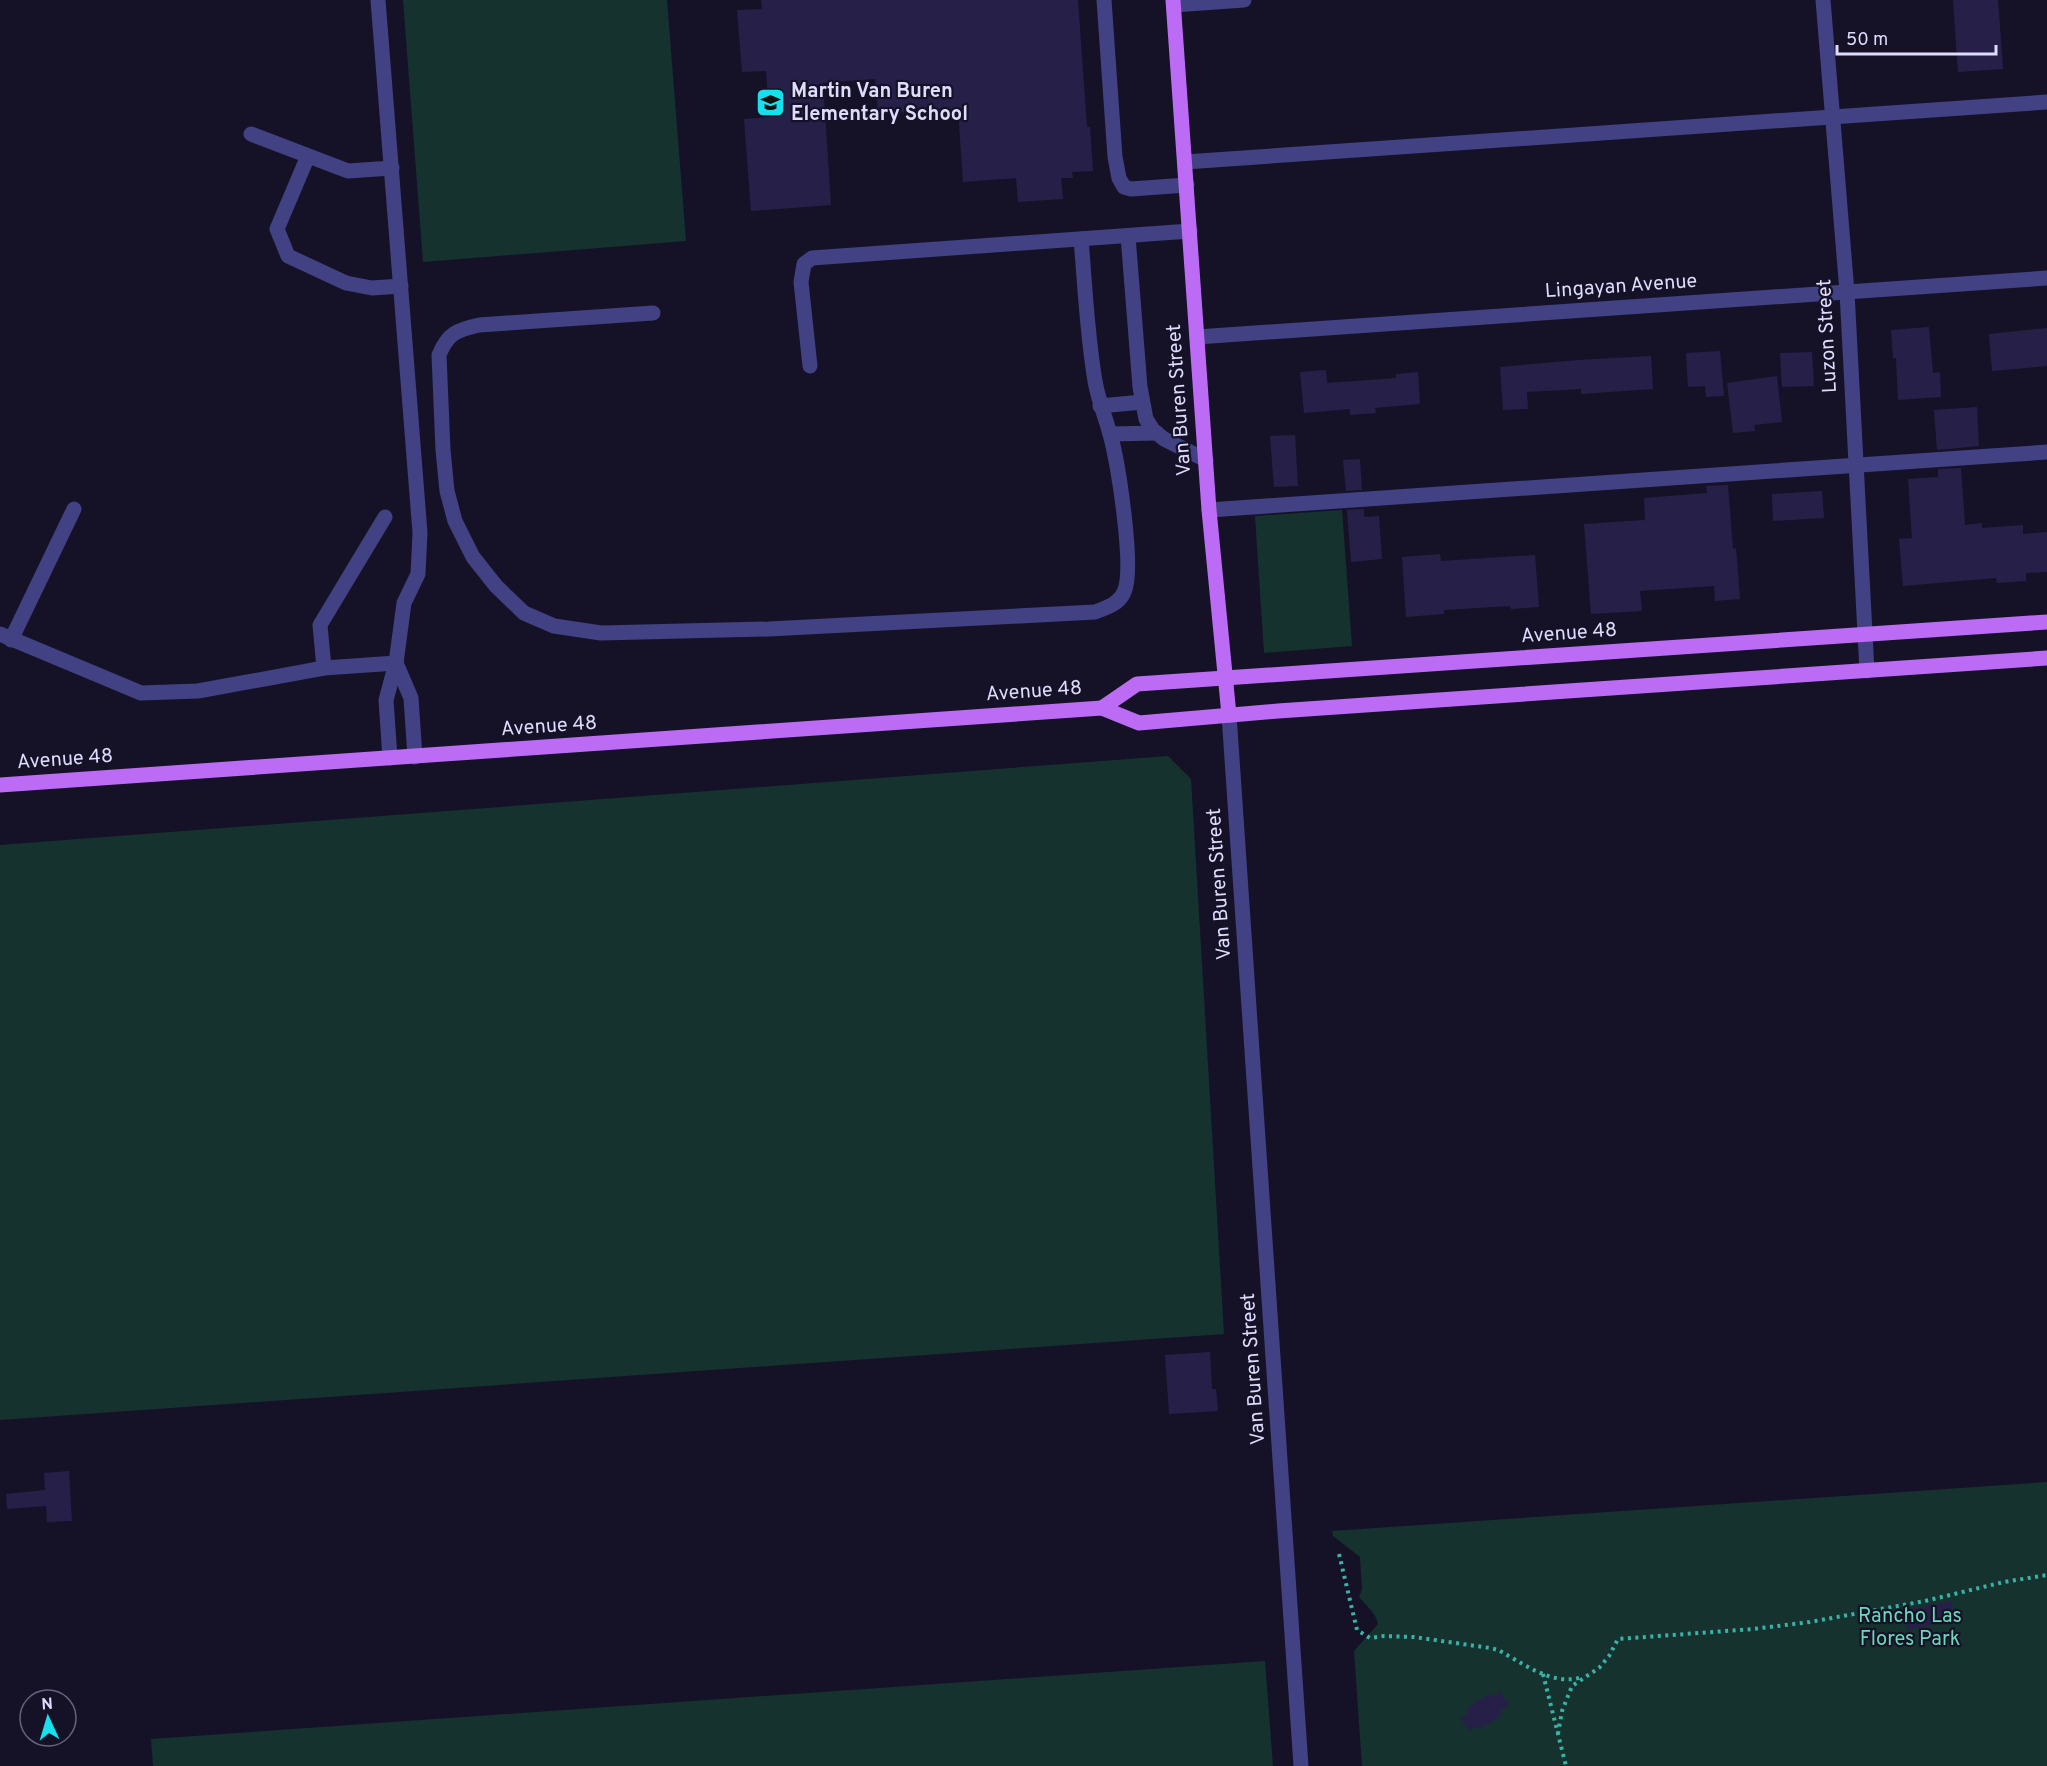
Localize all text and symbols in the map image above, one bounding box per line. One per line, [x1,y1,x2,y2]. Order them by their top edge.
scale bar [1837,18,1996,56]
text: 50 m [1846,29,1888,52]
place label: Martin Van Buren Elementary School [791,79,968,128]
school or university icon: Martin Van Buren Elementary School [754,87,786,119]
street label: Lingayan Avenue [1544,269,1698,305]
street label: Luzon Street [1812,278,1844,394]
street label: Van Buren Street [1162,323,1198,477]
street label: Avenue 48 [1520,618,1618,650]
street label: Avenue 48 [985,676,1083,708]
street label: Avenue 48 [500,711,598,743]
street label: Avenue 48 [16,744,114,776]
street label: Van Buren Street [1202,807,1238,961]
street label: Van Buren Street [1236,1292,1272,1446]
park label: Rancho Las Flores Park [1858,1604,1962,1653]
north arrow [18,1688,78,1748]
text: N [41,1695,54,1715]

